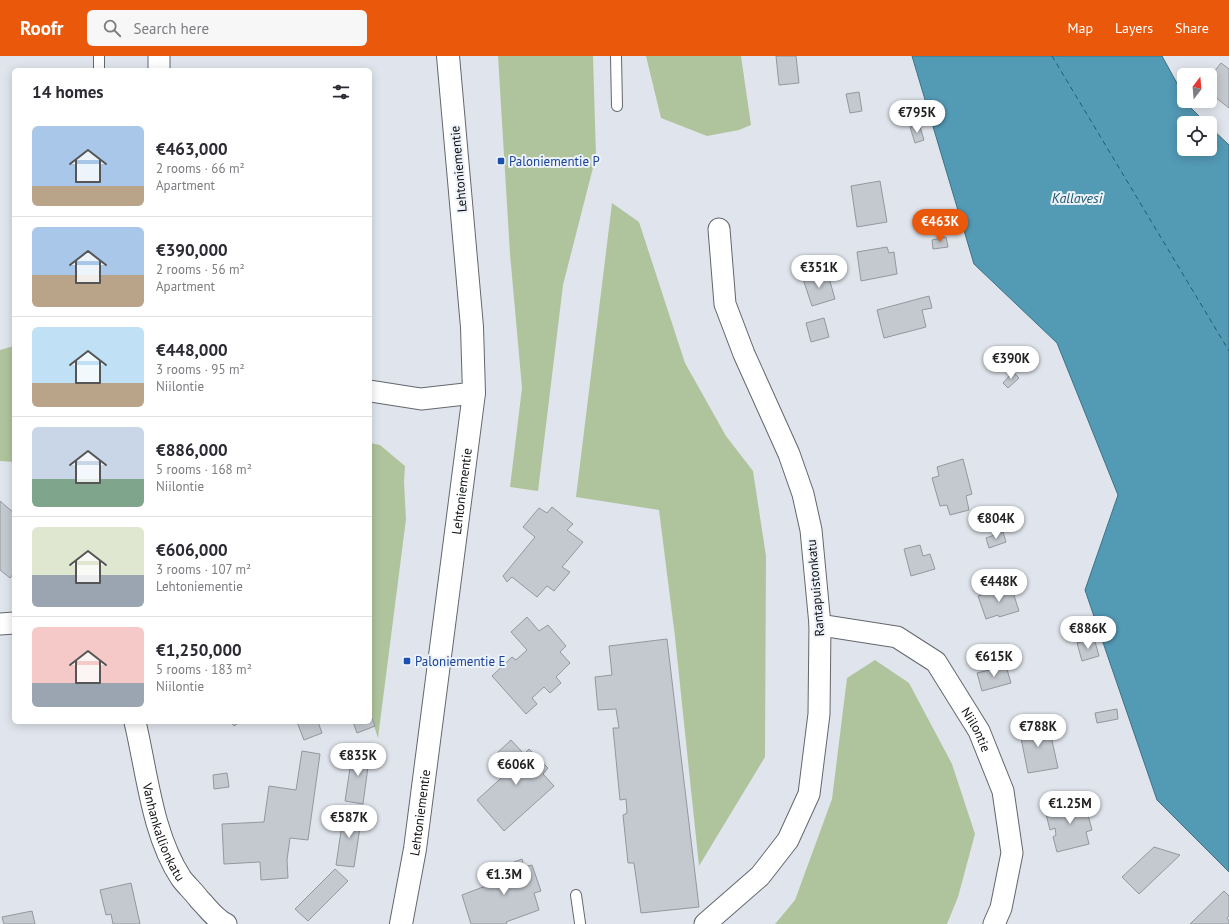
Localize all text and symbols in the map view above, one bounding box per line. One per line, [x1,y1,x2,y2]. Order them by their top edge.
search box [87,10,367,46]
text: Roofr [20,16,63,40]
icon: search [101,17,123,39]
text: Search here [133,19,209,38]
text: Map [1067,19,1093,37]
text: Layers [1115,19,1153,37]
text: Share [1175,19,1209,37]
north arrow [1177,68,1217,108]
map controls [1177,68,1217,156]
text: 14 homes [32,81,103,103]
icon: filters [330,81,352,103]
pin: €795K [889,100,945,134]
text: €795K [898,104,936,121]
button: locate [1177,116,1217,156]
street label: Lehtoniementie [446,125,471,213]
text: €463,000 [156,138,228,160]
icon: home [64,142,112,190]
place label: Paloniementie P [509,153,600,170]
marker: Paloniementie P [496,156,506,166]
text: 2 rooms · 66 m² [156,160,245,177]
text: Apartment [156,177,215,194]
water label: Kallavesi [1052,189,1103,207]
pin: €463K [912,209,968,243]
text: €463K [921,213,959,230]
text: €390,000 [156,239,228,261]
icon: home [64,243,112,291]
pin: €351K [791,255,847,289]
text: €351K [800,259,838,276]
text: 2 rooms · 56 m² [156,261,245,278]
text: Apartment [156,278,215,295]
text: €448,000 [156,339,228,361]
icon: home [64,343,112,391]
pin: €390K [983,346,1039,380]
text: €390K [992,350,1030,367]
text: 3 rooms · 95 m² [156,361,245,378]
text: Niilontie [156,378,204,395]
text: €886,000 [156,439,228,461]
icon: home [64,443,112,491]
street label: Lehtoniementie [448,447,476,536]
text: 5 rooms · 168 m² [156,461,252,478]
text: Niilontie [156,478,204,495]
pin: €804K [968,506,1024,540]
text: €804K [977,510,1015,527]
text: €606,000 [156,539,228,561]
street label: Rantapuistonkatu [803,539,828,637]
icon: home [64,543,112,591]
text: 3 rooms · 107 m² [156,561,251,578]
pin: €448K [971,569,1027,603]
text: €448K [980,573,1018,590]
text: Lehtoniementie [156,578,243,595]
pin: €886K [1060,616,1116,650]
text: €886K [1069,620,1107,637]
text: €1,250,000 [156,639,242,661]
icon: home [64,643,112,691]
pin: €615K [966,644,1022,678]
text: €615K [975,648,1013,665]
place label: Paloniementie E [415,653,505,670]
marker: Paloniementie E [402,656,412,666]
text: 5 rooms · 183 m² [156,661,252,678]
text: Niilontie [156,678,204,695]
street label: Niilontie [957,704,994,754]
pin: €788K [1010,714,1066,748]
text: €788K [1019,718,1057,735]
pin: €835K [330,743,386,777]
text: €835K [339,747,377,764]
pin: €606K [488,752,544,786]
text: €606K [497,756,535,773]
street label: Lehtoniementie [406,768,434,857]
street label: Vanhankallionkatu [138,781,189,884]
pin: €1.25M [1037,791,1103,825]
text: €1.25M [1048,795,1092,812]
pin: €587K [321,805,377,839]
text: €587K [330,809,368,826]
pin: €1.3M [476,862,532,896]
text: €1.3M [486,866,522,883]

